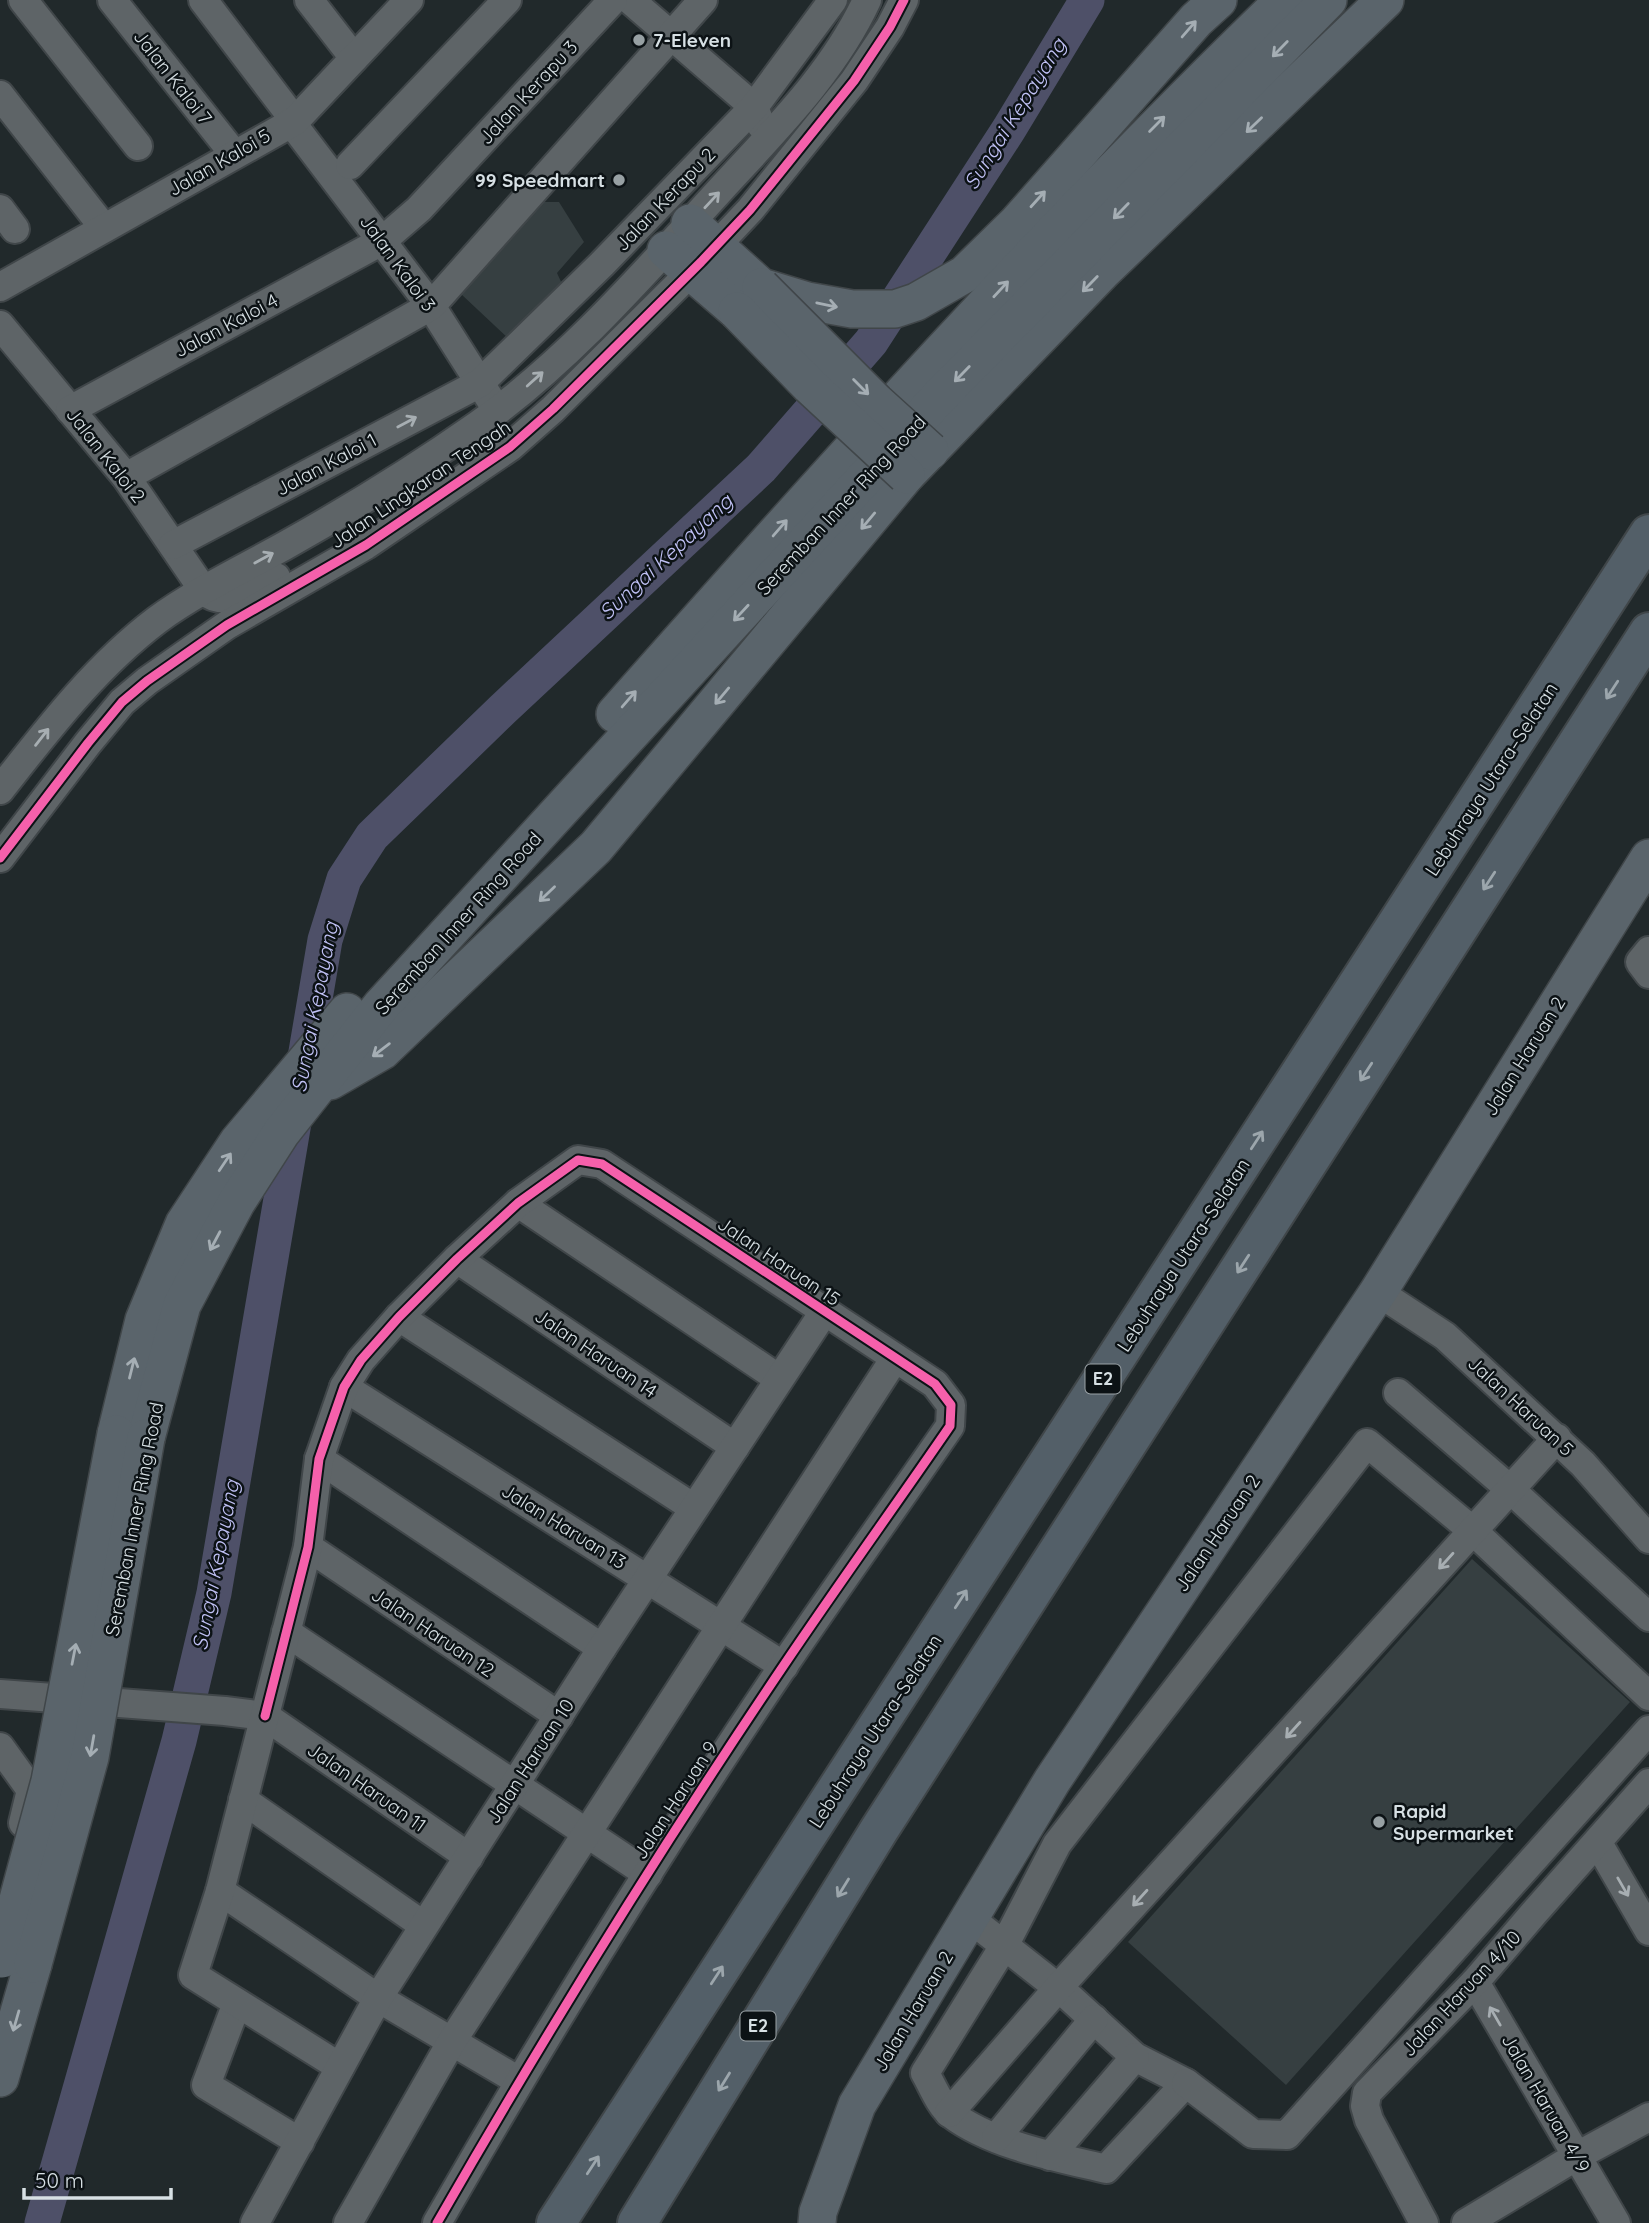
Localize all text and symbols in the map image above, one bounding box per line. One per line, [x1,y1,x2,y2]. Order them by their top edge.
one-way arrow [1181,20,1197,38]
street label: Jalan Kaloi 7 [129,25,218,129]
place label: 7-Eleven [653,28,731,52]
marker: 7-Eleven [631,32,647,48]
water label: Sungai Kepayang [957,32,1072,194]
street label: Jalan Kerapu 3 [474,35,582,149]
one-way arrow [1272,40,1289,57]
one-way arrow [1149,116,1166,133]
one-way arrow [1245,117,1262,134]
street label: Jalan Kaloi 5 [164,123,274,201]
street label: Jalan Kerapu 2 [610,142,720,256]
place label: 99 Speedmart [475,168,605,192]
marker: 99 Speedmart [611,172,627,188]
one-way arrow [1030,190,1046,208]
one-way arrow [703,192,720,209]
one-way arrow [1113,202,1130,219]
street label: Jalan Kaloi 3 [355,210,441,316]
one-way arrow [1082,275,1099,292]
one-way arrow [992,281,1009,298]
street label: Jalan Kaloi 4 [170,288,282,362]
one-way arrow [815,299,837,312]
one-way arrow [954,365,971,382]
one-way arrow [526,372,544,388]
one-way arrow [852,378,869,395]
street label: Jalan Kaloi 2 [61,403,151,507]
street label: Seremban Inner Ring Road [751,410,931,600]
street label: Jalan Lingkaran Tengah [325,415,515,553]
one-way arrow [396,415,416,429]
street label: Jalan Kaloi 1 [271,427,381,501]
water label: Sungai Kepayang [593,487,739,625]
one-way arrow [860,512,876,530]
one-way arrow [771,520,788,537]
one-way arrow [253,551,273,565]
one-way arrow [733,604,750,621]
street label: Lebuhraya Utara–Selatan [1419,678,1563,880]
one-way arrow [1605,679,1619,699]
one-way arrow [714,686,730,704]
one-way arrow [621,690,637,708]
one-way arrow [35,728,50,746]
street label: Seremban Inner Ring Road [370,827,546,1019]
one-way arrow [1482,871,1496,890]
one-way arrow [538,886,555,903]
water label: Sungai Kepayang [285,918,344,1094]
street label: Jalan Haruan 2 [1478,992,1570,1120]
one-way arrow [372,1043,391,1057]
one-way arrow [1359,1062,1373,1082]
one-way arrow [1250,1131,1264,1151]
one-way arrow [217,1153,232,1172]
street label: Lebuhraya Utara–Selatan [1111,1154,1255,1356]
street label: Jalan Haruan 15 [713,1211,845,1311]
one-way arrow [208,1231,222,1251]
one-way arrow [1236,1254,1250,1273]
street label: Jalan Haruan 14 [530,1303,662,1403]
street label: Jalan Haruan 5 [1463,1351,1579,1461]
one-way arrow [126,1357,139,1380]
road number: E2 [1086,1364,1120,1394]
street label: Seremban Inner Ring Road [100,1400,168,1638]
street label: Jalan Haruan 2 [1169,1470,1265,1596]
water label: Sungai Kepayang [186,1476,245,1652]
street label: Jalan Haruan 13 [497,1478,631,1574]
one-way arrow [1438,1552,1454,1570]
street label: Jalan Haruan 12 [367,1582,499,1682]
one-way arrow [953,1590,968,1609]
street label: Lebuhraya Utara–Selatan [803,1630,947,1832]
one-way arrow [68,1643,81,1666]
street label: Jalan Haruan 10 [481,1694,579,1828]
one-way arrow [1284,1721,1301,1738]
one-way arrow [85,1734,98,1757]
street label: Jalan Haruan 9 [628,1736,722,1864]
street label: Jalan Haruan 11 [303,1737,431,1837]
place label: Rapid Supermarket [1393,1799,1514,1845]
marker: Rapid Supermarket [1371,1814,1387,1830]
one-way arrow [1617,1876,1630,1897]
one-way arrow [836,1878,851,1897]
one-way arrow [1132,1889,1148,1907]
street label: Jalan Haruan 4/10 [1396,1925,1526,2061]
street label: Jalan Haruan 2 [868,1947,958,2075]
one-way arrow [710,1965,724,1985]
one-way arrow [1488,2006,1502,2026]
one-way arrow [9,2010,22,2032]
road number: E2 [740,2012,776,2040]
street label: Jalan Haruan 4/9 [1497,2029,1595,2177]
one-way arrow [717,2071,731,2091]
scale bar [24,2156,172,2200]
one-way arrow [586,2156,600,2176]
text: 50 m [35,2167,84,2193]

